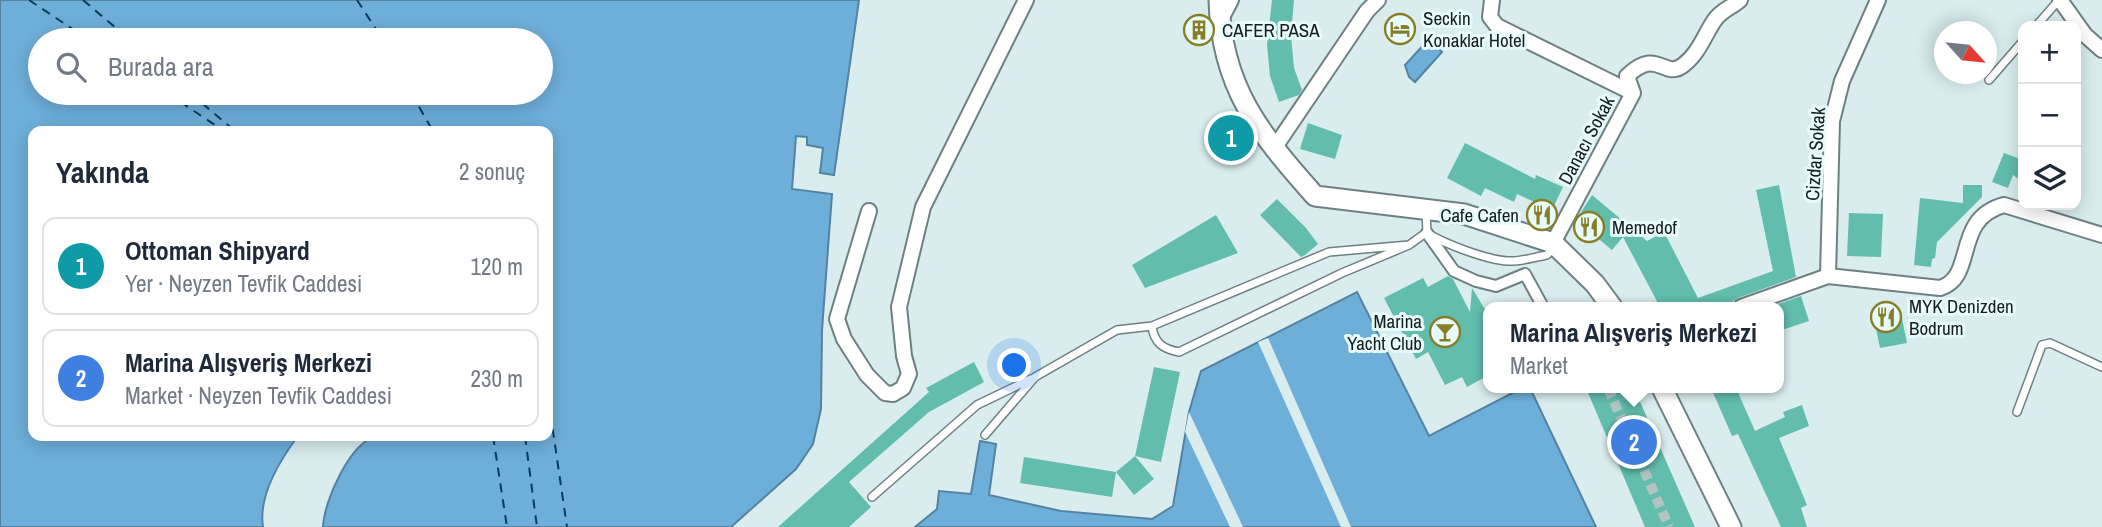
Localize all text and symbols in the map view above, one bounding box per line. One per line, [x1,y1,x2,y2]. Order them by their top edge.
place label: Seckin Konaklar Hotel [1423,5,1525,53]
hotel icon: Seckin Konaklar Hotel [1383,12,1417,46]
building icon: CAFER PASA [1182,13,1216,47]
place label: CAFER PASA [1222,17,1320,43]
north arrow [1934,21,1997,84]
map controls [2018,21,2081,210]
button: + [2018,21,2081,84]
search box [28,28,553,105]
icon: search [52,48,90,86]
text: Burada ara [108,49,213,84]
button: − [2018,84,2081,147]
street label: Danacı Sokak [1552,91,1620,189]
street label: Cizdar Sokak [1799,106,1831,202]
pin: 1 [1208,112,1254,164]
button: layers [2018,147,2081,210]
text: Yakında [56,152,149,192]
text: 2 sonuç [459,156,525,187]
restaurant icon: Cafe Cafen [1525,198,1559,232]
place label: Cafe Cafen [1440,202,1519,228]
restaurant icon: Memedof [1572,210,1606,244]
place label: Memedof [1612,214,1678,240]
text: Ottoman Shipyard [125,233,310,268]
text: 1 [76,251,86,282]
text: 120 m [471,251,523,282]
text: Yer · Neyzen Tevfik Caddesi [125,268,362,299]
place label: MYK Denizden Bodrum [1909,293,2014,341]
restaurant icon: MYK Denizden Bodrum [1869,300,1903,334]
popup [1483,302,1784,393]
place label: Marina Yacht Club [1347,308,1422,356]
bar icon: Marina Yacht Club [1428,315,1462,349]
text: Marina Alışveriş Merkezi [1510,315,1757,350]
text: Marina Alışveriş Merkezi [125,345,372,380]
your location [997,348,1031,382]
text: Market [1510,350,1568,381]
text: 2 [76,363,86,394]
text: 230 m [471,363,523,394]
text: Market · Neyzen Tevfik Caddesi [125,380,392,411]
pin: 2 [1611,416,1657,468]

